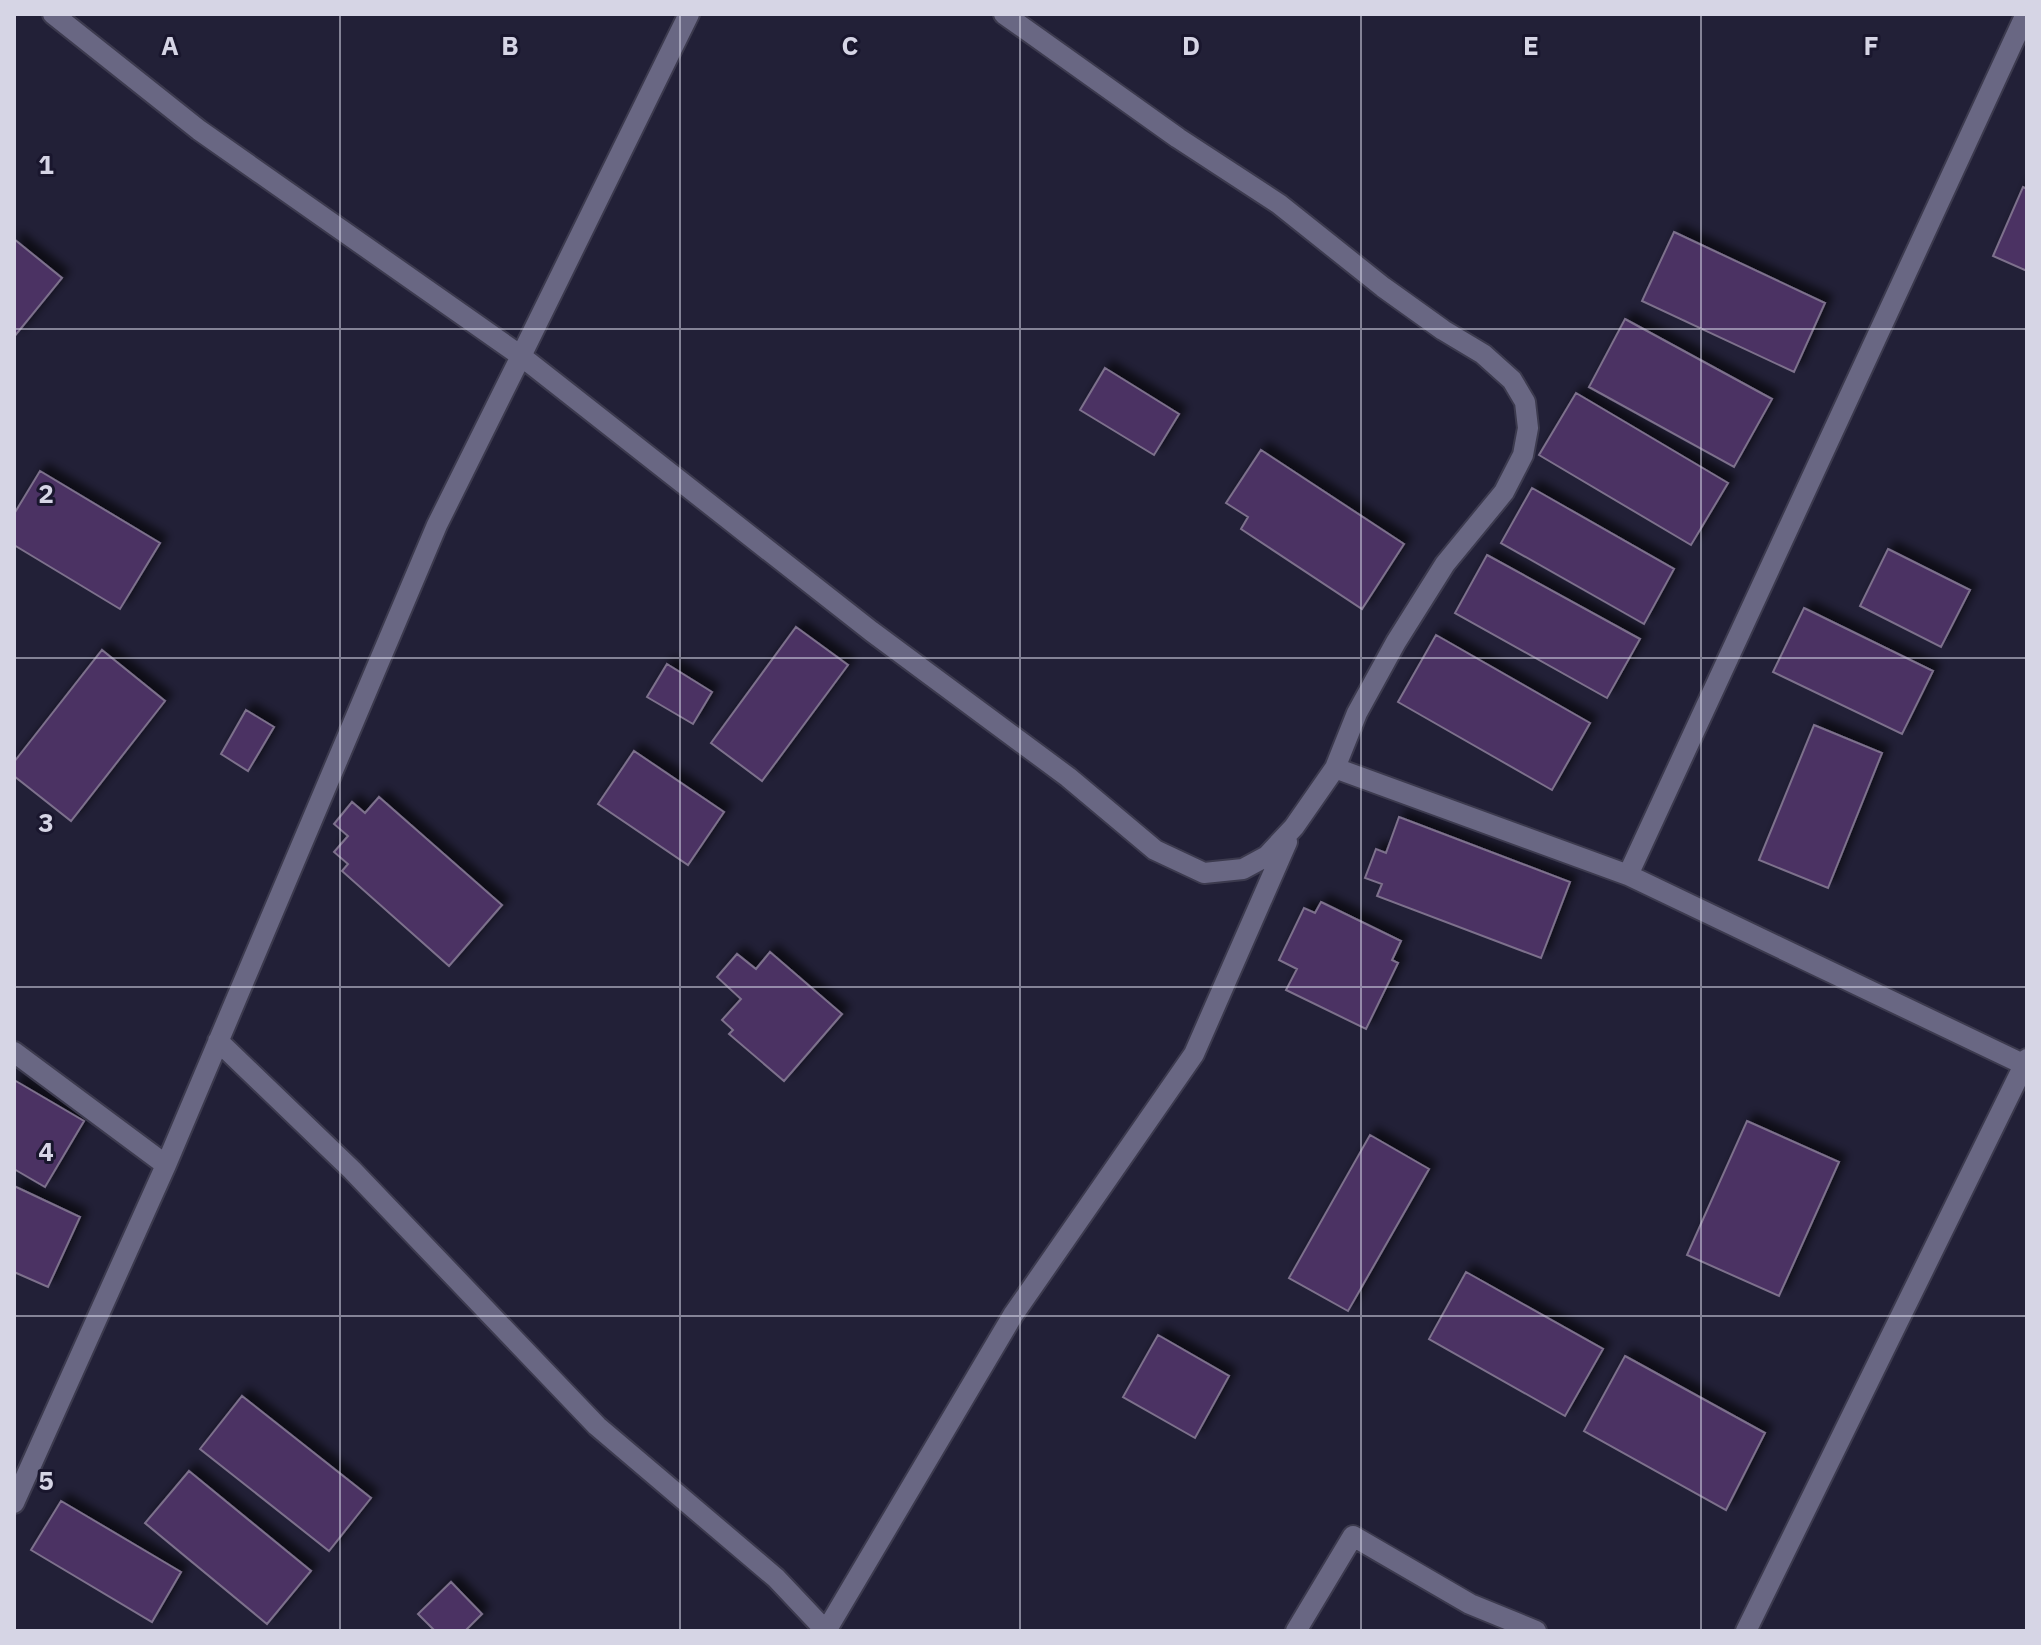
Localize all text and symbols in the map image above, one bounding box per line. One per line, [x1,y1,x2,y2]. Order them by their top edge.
text: A [161,28,179,62]
text: B [501,28,519,62]
text: C [842,28,859,62]
text: D [1182,28,1200,62]
text: E [1523,28,1539,62]
text: F [1863,28,1879,62]
text: 1 [38,147,54,181]
text: 2 [38,476,54,510]
text: 3 [38,805,54,839]
text: 4 [38,1134,54,1168]
text: 5 [38,1463,54,1497]

